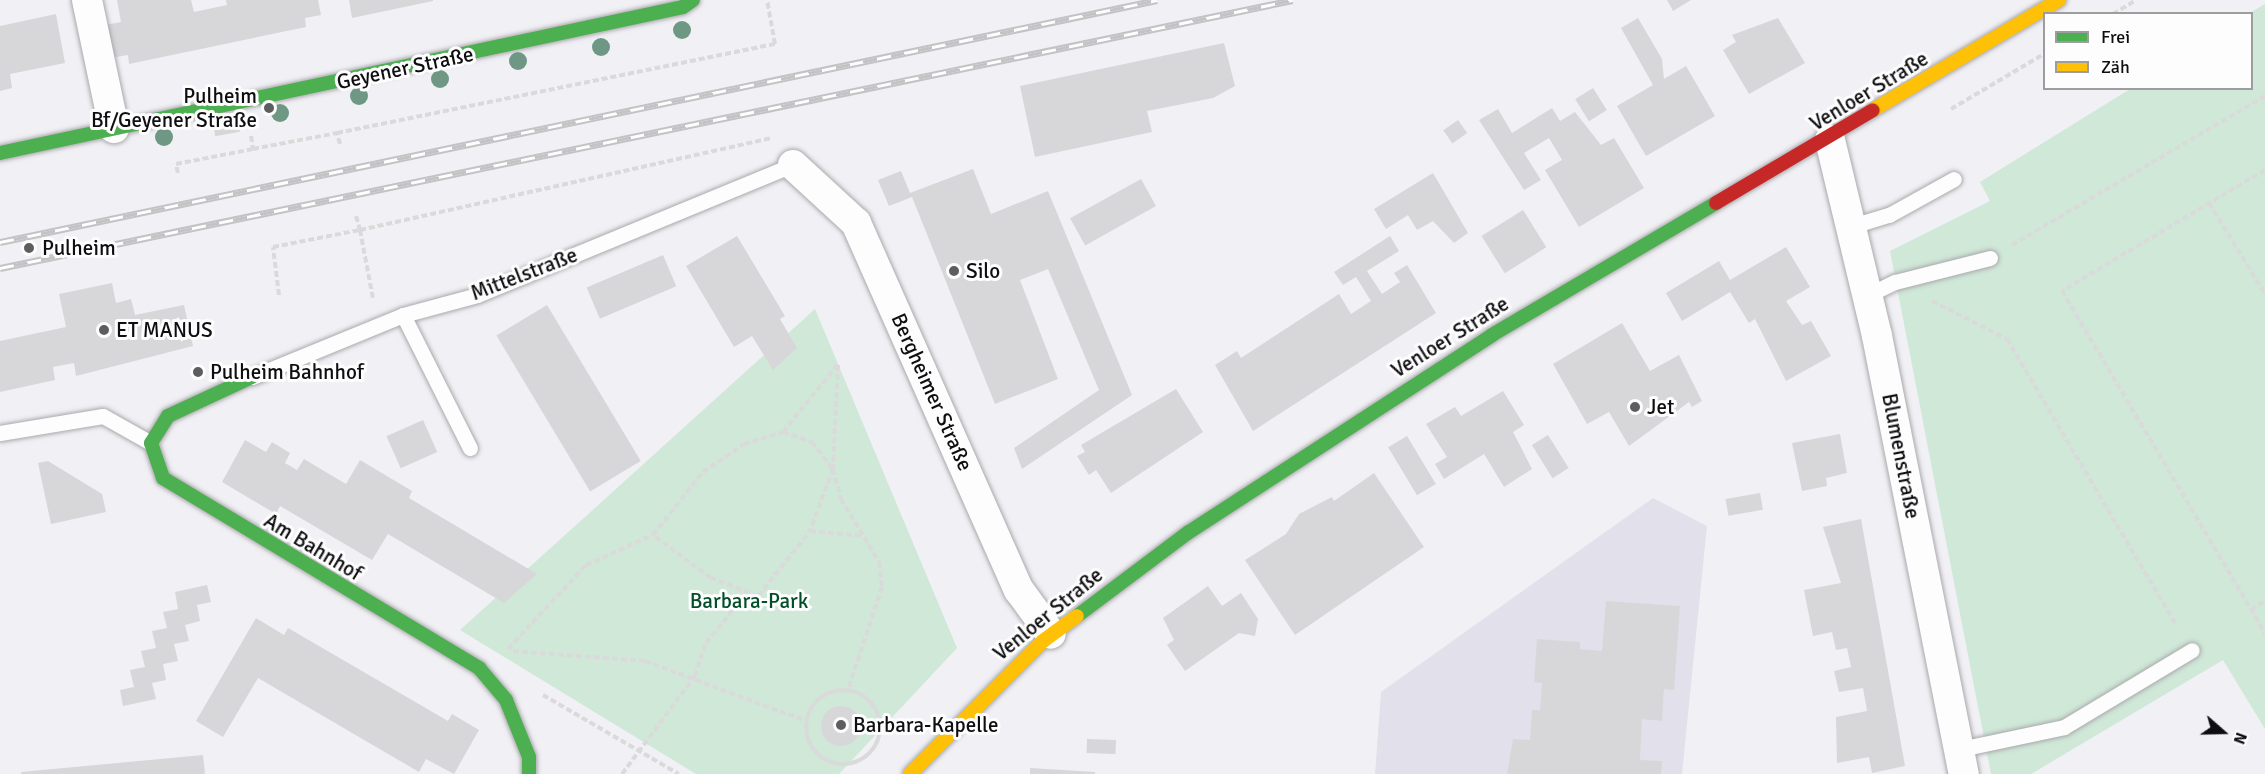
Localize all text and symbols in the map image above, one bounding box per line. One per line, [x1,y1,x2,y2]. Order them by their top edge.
legend [2043,12,2253,90]
text: Frei [2101,26,2130,48]
street label: Geyener Straße [334,41,476,95]
street label: Venloer Straße [1805,46,1933,136]
text: Zäh [2101,56,2130,78]
place label: Pulheim Bf/Geyener Straße [91,83,257,133]
marker: Pulheim Bf/Geyener Straße [262,101,276,115]
place label: Pulheim [42,235,116,261]
marker: Pulheim [20,239,38,257]
street label: Mittelstraße [467,242,581,306]
place label: Silo [966,258,1000,284]
marker: Silo [947,264,961,278]
street label: Venloer Straße [1387,291,1513,383]
street label: Bergheimer Straße [886,309,978,475]
place label: ET MANUS [116,317,213,343]
marker: ET MANUS [97,323,111,337]
place label: Pulheim Bahnhof [210,359,364,385]
marker: Pulheim Bahnhof [191,365,205,379]
street label: Blumenstraße [1876,391,1926,521]
place label: Jet [1647,394,1674,420]
marker: Jet [1628,400,1642,414]
street label: Am Bahnhof [259,508,367,586]
street label: Venloer Straße [988,562,1108,666]
park label: Barbara-Park [690,588,808,614]
north arrow [2193,702,2253,762]
place label: Barbara-Kapelle [853,712,999,738]
marker: Barbara-Kapelle [834,718,848,732]
text: N [2229,729,2251,747]

